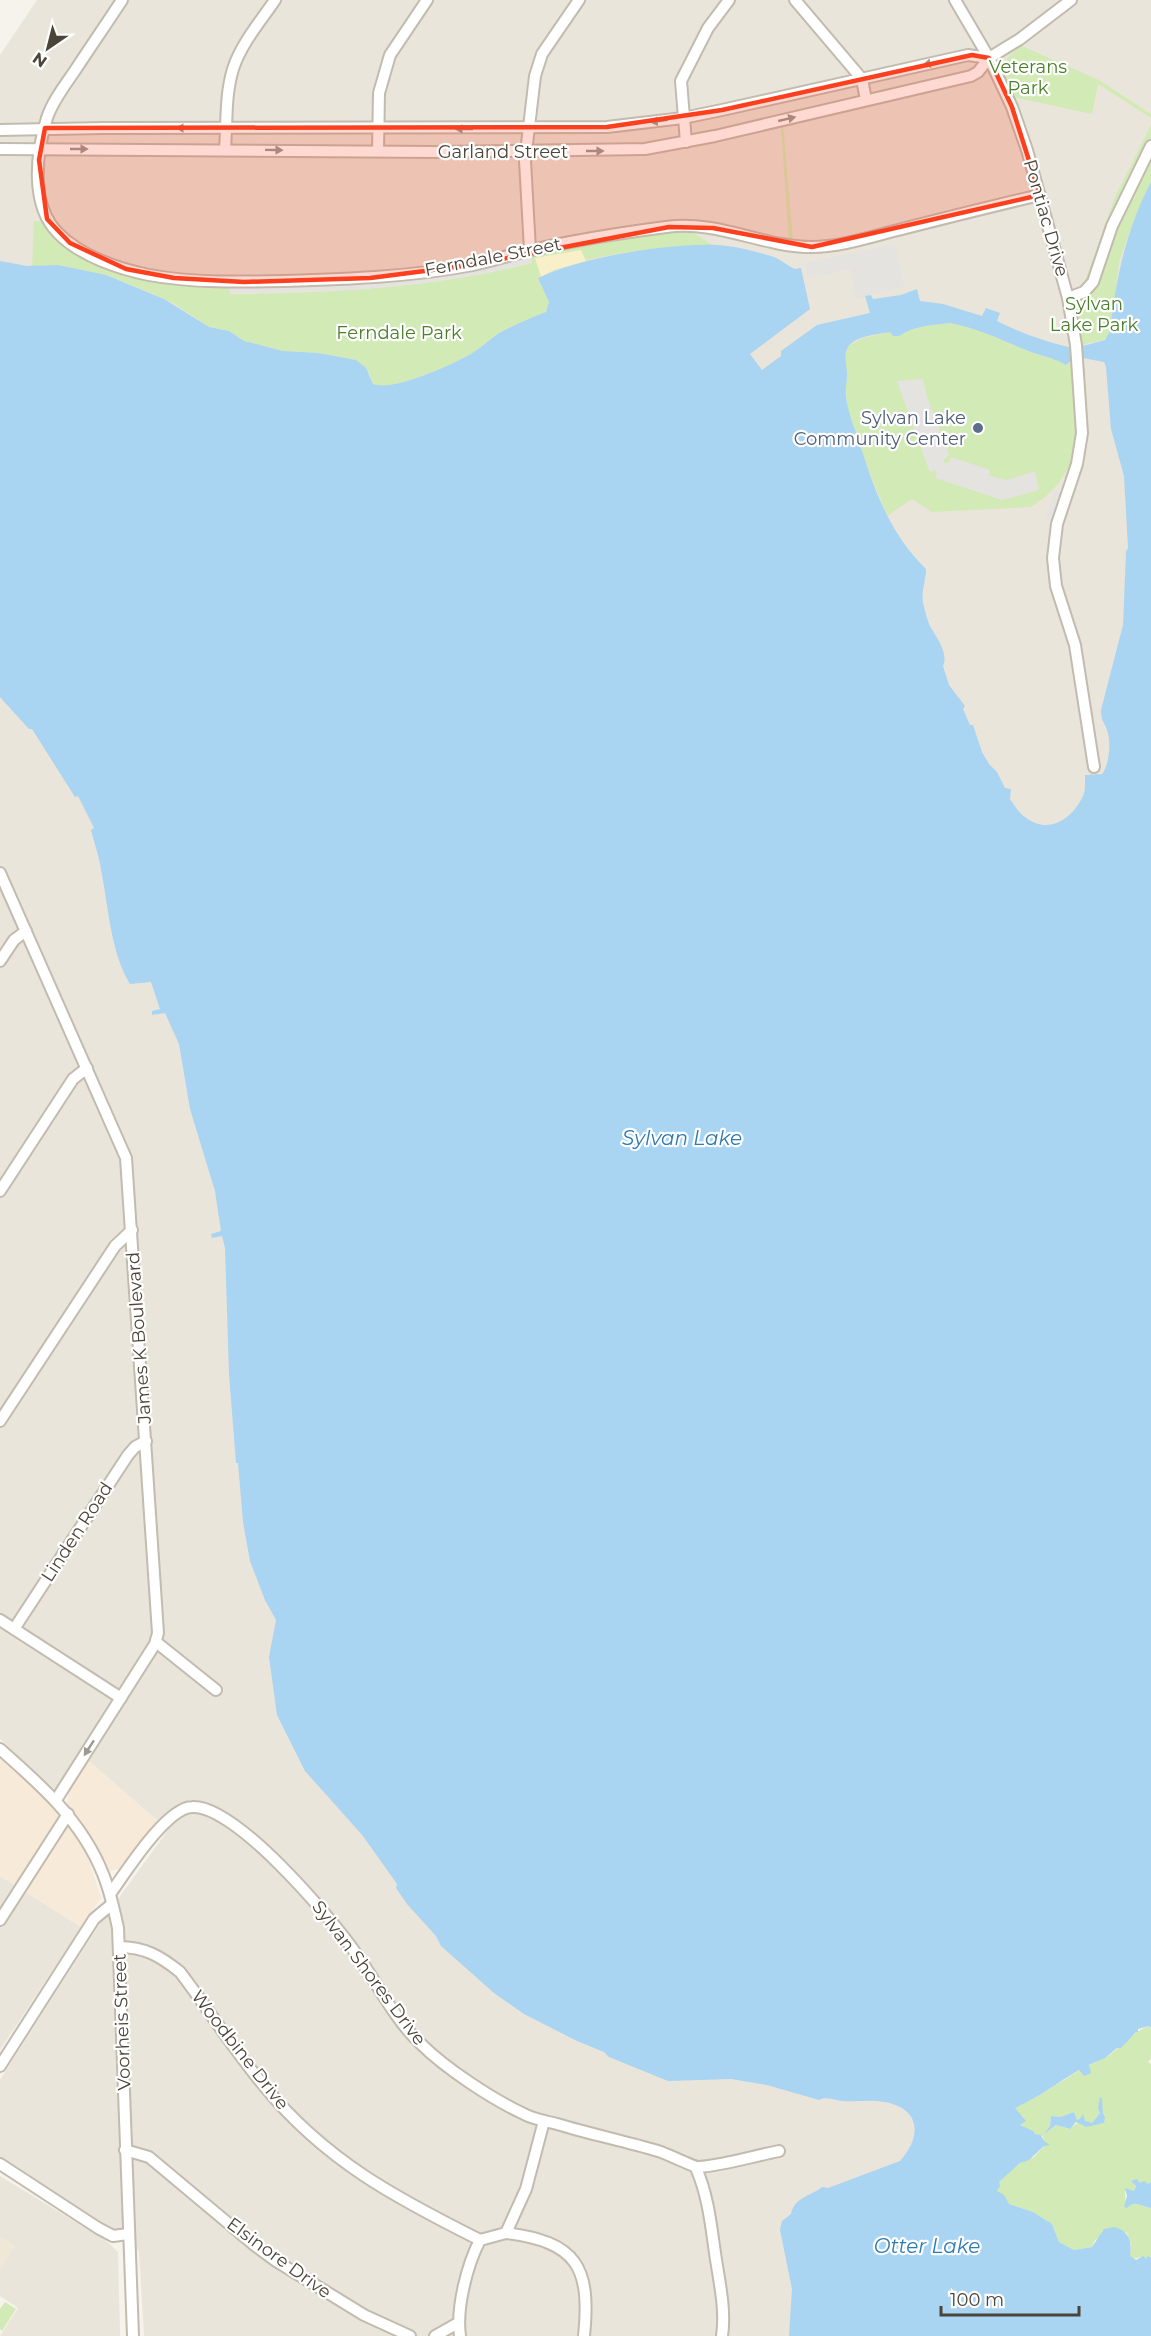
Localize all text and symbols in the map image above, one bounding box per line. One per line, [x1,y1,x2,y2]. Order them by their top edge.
north arrow [18,18,78,78]
text: N [29,48,50,71]
park label: Veterans Park [989,56,1067,99]
one-way arrow [923,59,941,69]
one-way arrow [778,113,796,123]
one-way arrow [649,116,668,126]
one-way arrow [176,123,195,133]
one-way arrow [455,124,474,134]
street label: Garland Street [438,141,568,163]
one-way arrow [70,144,89,154]
one-way arrow [265,145,284,155]
one-way arrow [586,146,605,156]
street label: Pontiac Drive [1019,157,1073,279]
street label: Ferndale Street [423,233,563,281]
park label: Sylvan Lake Park [1050,293,1138,336]
park label: Ferndale Park [336,322,462,344]
place label: Sylvan Lake Community Center [794,407,966,450]
marker: Sylvan Lake Community Center [971,421,985,435]
water label: Sylvan Lake [622,1126,742,1150]
street label: James K Boulevard [122,1251,156,1426]
street label: Linden Road [37,1478,117,1586]
one-way arrow [83,1739,95,1755]
street label: Sylvan Shores Drive [307,1896,431,2050]
street label: Voorheis Street [109,1953,135,2091]
street label: Woodbine Drive [186,1986,294,2114]
street label: Elsinore Drive [223,2213,336,2303]
water label: Otter Lake [874,2234,980,2258]
scale bar [941,2279,1079,2317]
text: 100 m [950,2289,1004,2311]

